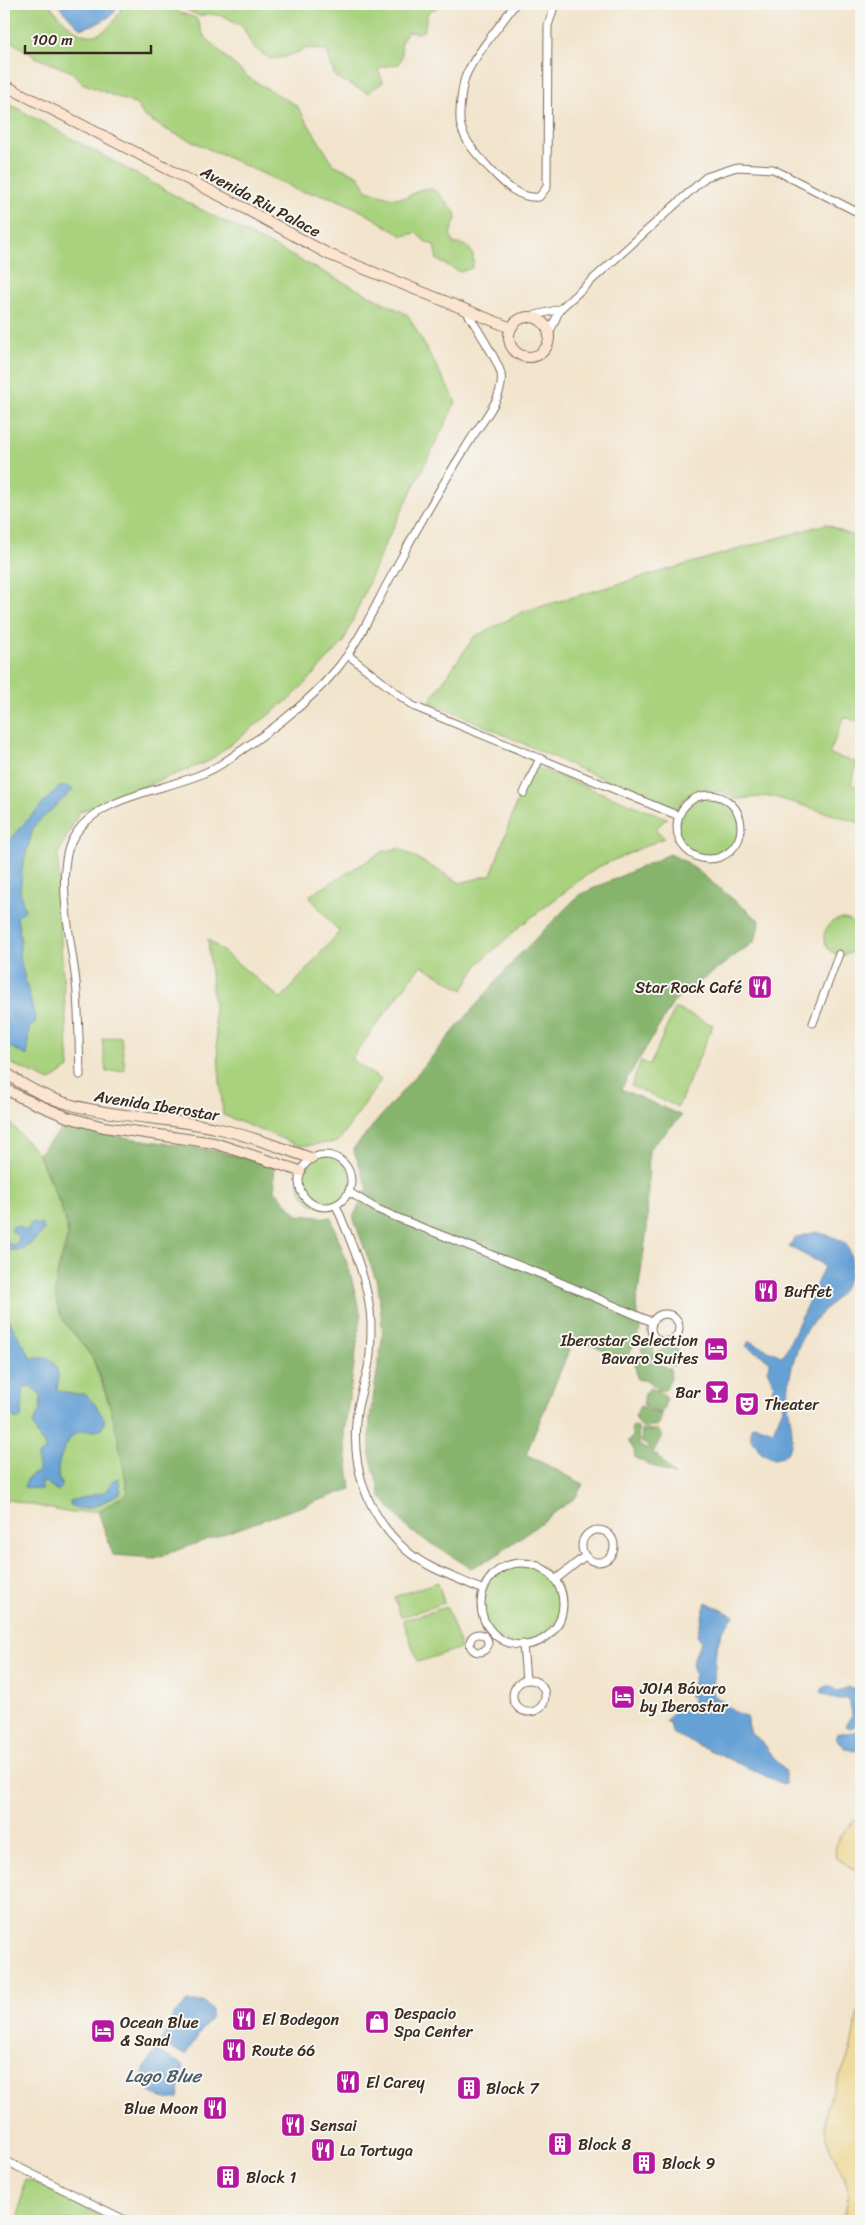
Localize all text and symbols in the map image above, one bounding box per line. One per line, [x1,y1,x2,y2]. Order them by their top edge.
scale bar [25,22,151,54]
text: 100 m [32,27,73,53]
street label: Avenida Riu Palace [194,157,326,245]
place label: Star Rock Café [635,973,742,1002]
restaurant icon: Star Rock Café [747,974,773,1000]
street label: Avenida Iberostar [91,1081,223,1130]
place label: Buffet [784,1277,832,1306]
restaurant icon: Buffet [753,1278,779,1304]
place label: Iberostar Selection Bavaro Suites [559,1326,699,1373]
hotel icon: Iberostar Selection Bavaro Suites [703,1336,729,1362]
place label: Bar [675,1378,701,1407]
bar icon: Bar [704,1379,730,1405]
place label: Theater [764,1390,820,1419]
theatre icon: Theater [734,1391,760,1417]
place label: JOIA Bávaro by Iberostar [639,1674,729,1721]
hotel icon: JOIA Bávaro by Iberostar [610,1684,636,1710]
place label: Despacio Spa Center [394,1999,474,2046]
place label: El Bodegon [262,2005,339,2034]
restaurant icon: El Bodegon [231,2006,257,2032]
place label: Ocean Blue & Sand [120,2008,199,2055]
shop icon: Despacio Spa Center [364,2009,390,2035]
hotel icon: Ocean Blue & Sand [90,2018,116,2044]
place label: Route 66 [252,2036,315,2065]
restaurant icon: Route 66 [221,2037,247,2063]
water label: Lago Blue [125,2060,203,2092]
place label: El Carey [366,2068,425,2097]
restaurant icon: El Carey [335,2069,361,2095]
place label: Block 7 [486,2074,539,2103]
building icon: Block 7 [456,2075,482,2101]
place label: Blue Moon [124,2094,198,2123]
restaurant icon: Blue Moon [202,2095,228,2121]
place label: Sensai [310,2111,357,2140]
restaurant icon: Sensai [280,2112,306,2138]
place label: Block 8 [578,2130,631,2159]
building icon: Block 8 [547,2131,573,2157]
place label: La Tortuga [340,2136,413,2165]
restaurant icon: La Tortuga [310,2137,336,2163]
place label: Block 9 [662,2149,715,2178]
building icon: Block 9 [631,2150,657,2176]
place label: Block 1 [246,2163,296,2192]
building icon: Block 1 [215,2164,241,2190]

